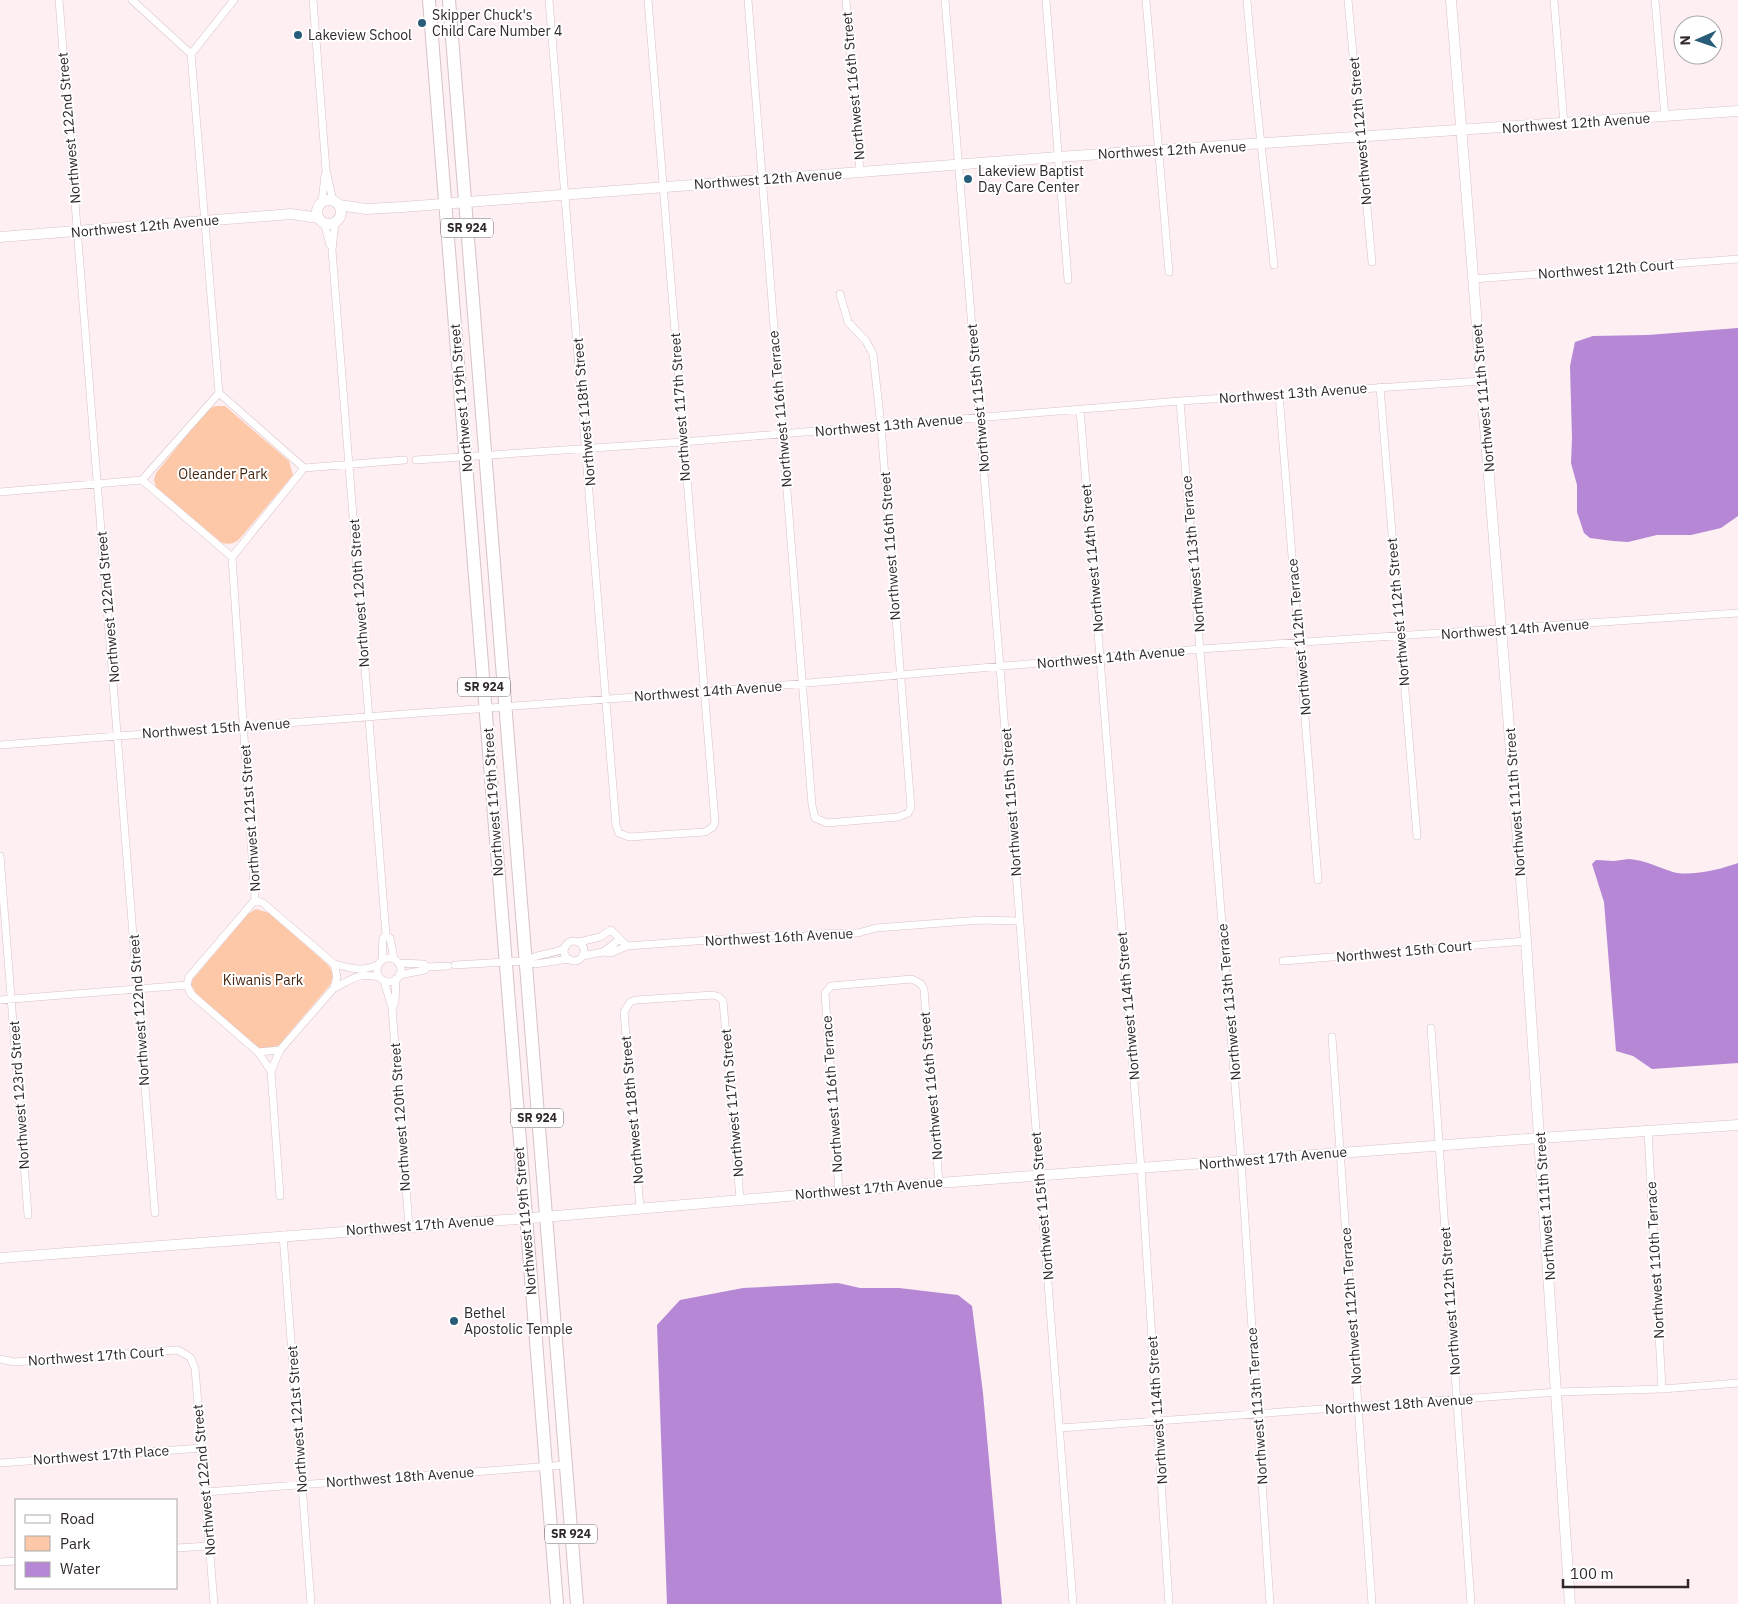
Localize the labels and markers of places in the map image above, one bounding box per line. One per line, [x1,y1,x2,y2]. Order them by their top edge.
place label: Skipper Chuck's Child Care Number 4 [432,6,562,40]
marker: Skipper Chuck's Child Care Number 4 [416,17,428,29]
place label: Lakeview School [308,26,412,44]
marker: Lakeview School [292,29,304,41]
place label: Lakeview Baptist Day Care Center [978,162,1084,196]
marker: Lakeview Baptist Day Care Center [962,173,974,185]
place label: Bethel Apostolic Temple [464,1304,573,1338]
marker: Bethel Apostolic Temple [448,1315,460,1327]

